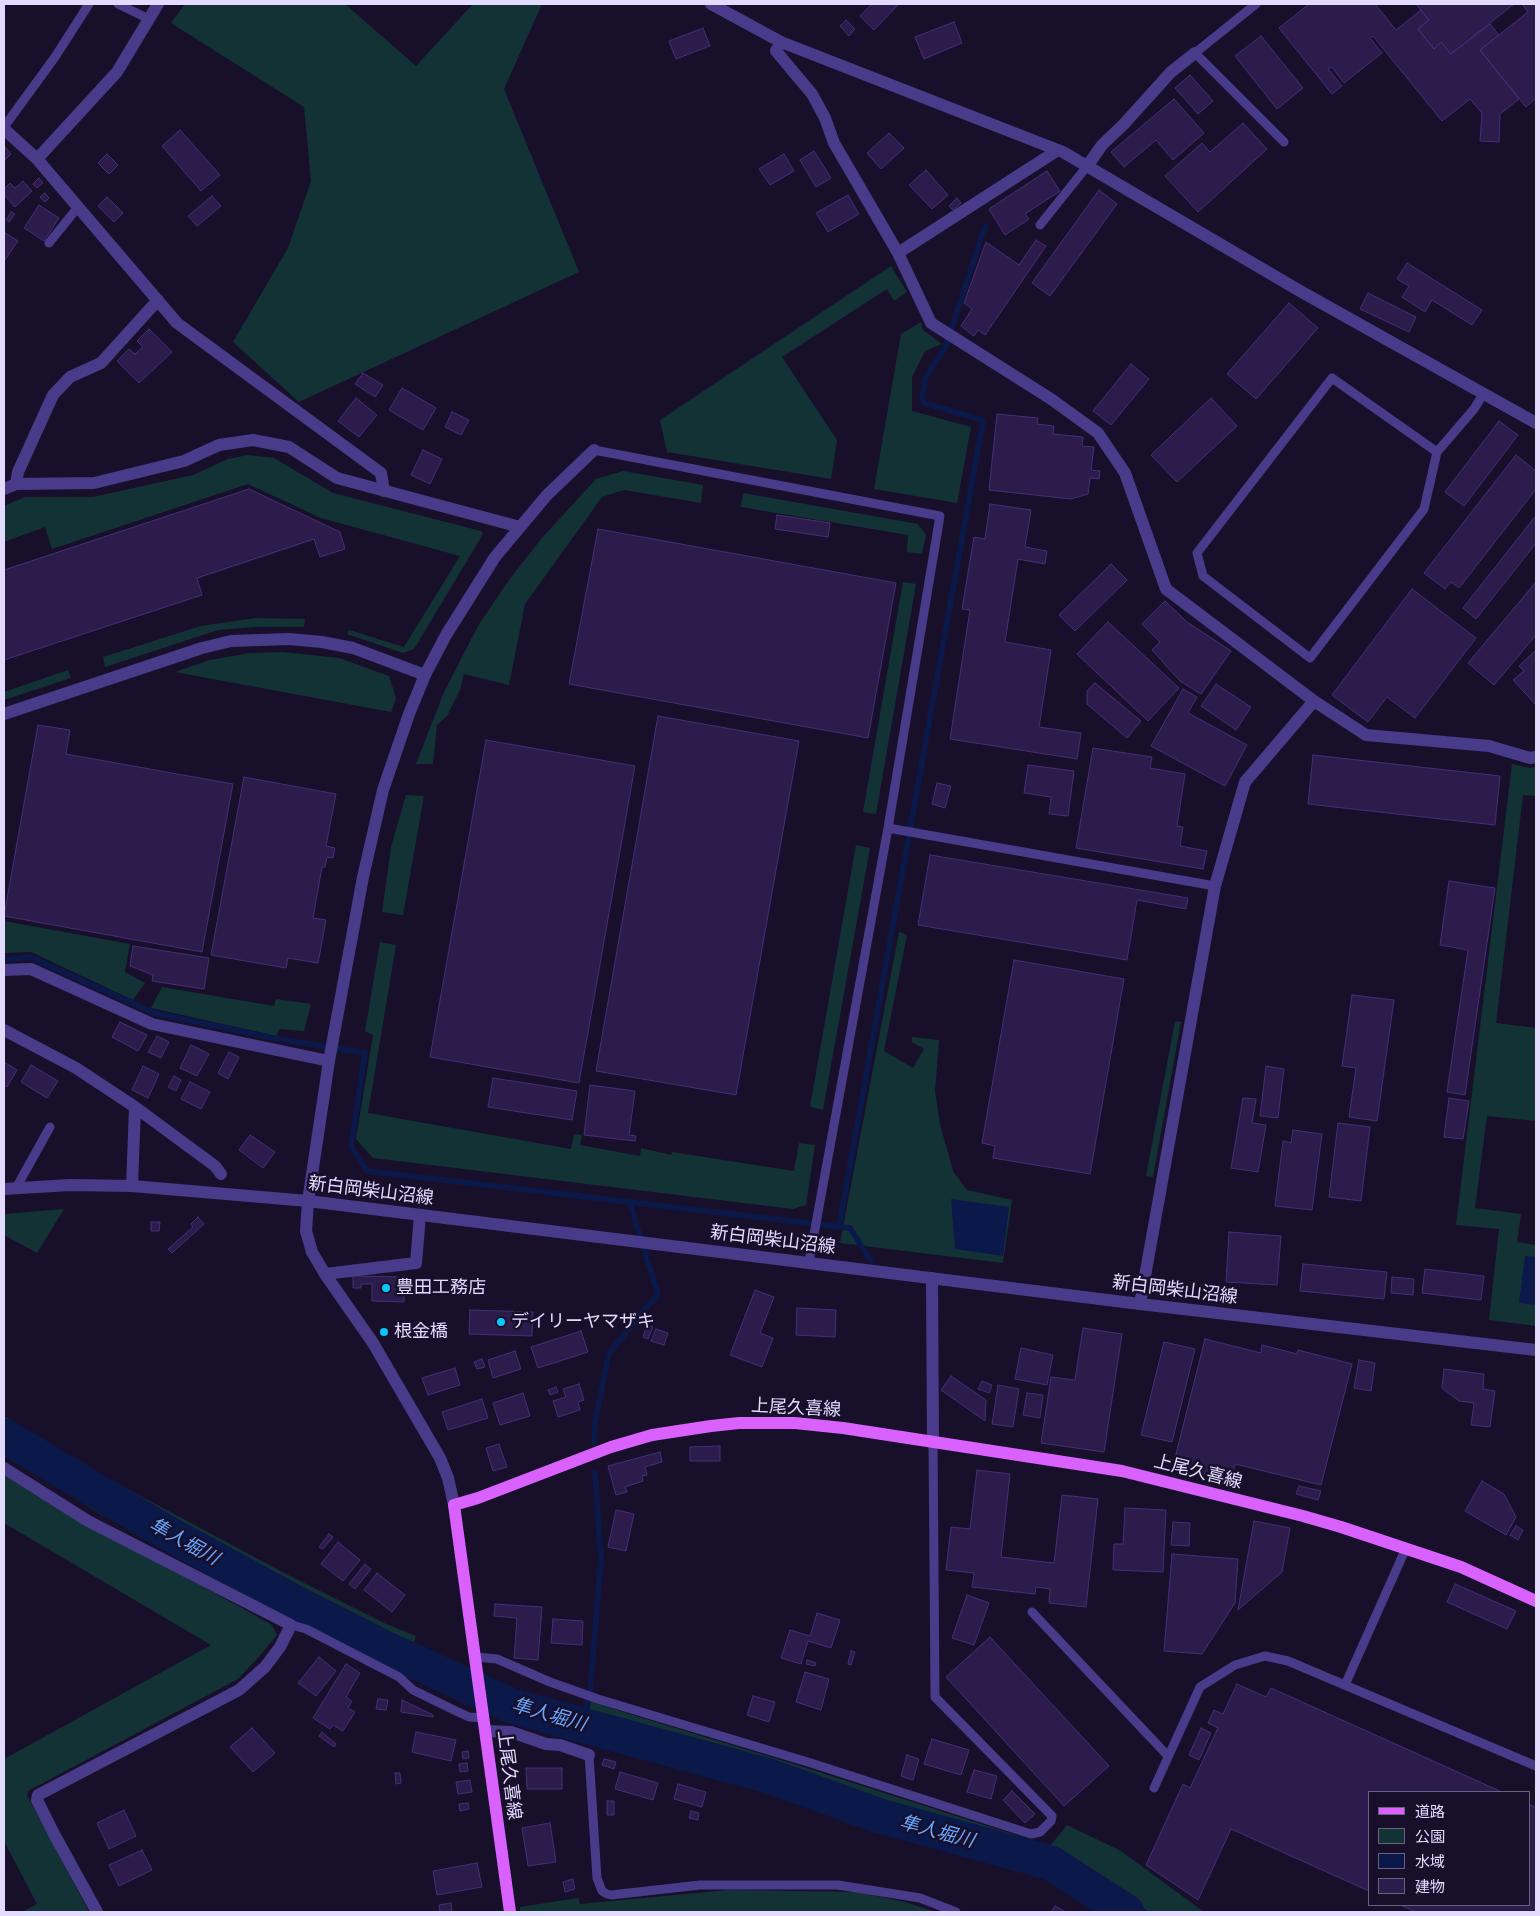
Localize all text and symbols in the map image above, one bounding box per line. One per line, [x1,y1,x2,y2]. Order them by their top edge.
street label: 新白岡柴山沼線 [307,1173,435,1209]
street label: 新白岡柴山沼線 [709,1222,837,1258]
street label: 新白岡柴山沼線 [1111,1272,1239,1308]
place label: 豊田工務店 [396,1277,486,1299]
marker: 豊田工務店 [380,1282,392,1294]
place label: デイリーヤマザキ [511,1311,655,1333]
marker: デイリーヤマザキ [495,1316,507,1328]
place label: 根金橋 [394,1321,448,1343]
marker: 根金橋 [378,1326,390,1338]
street label: 上尾久喜線 [750,1395,842,1421]
street label: 上尾久喜線 [1152,1451,1244,1493]
water label: 隼人堀川 [145,1514,223,1570]
water label: 隼人堀川 [509,1694,589,1736]
street label: 上尾久喜線 [493,1729,525,1821]
legend [1368,1791,1530,1906]
text: 道路 [1415,1803,1445,1821]
water label: 隼人堀川 [897,1811,977,1853]
text: 公園 [1415,1828,1445,1846]
text: 水域 [1415,1853,1445,1871]
text: 建物 [1415,1878,1445,1896]

